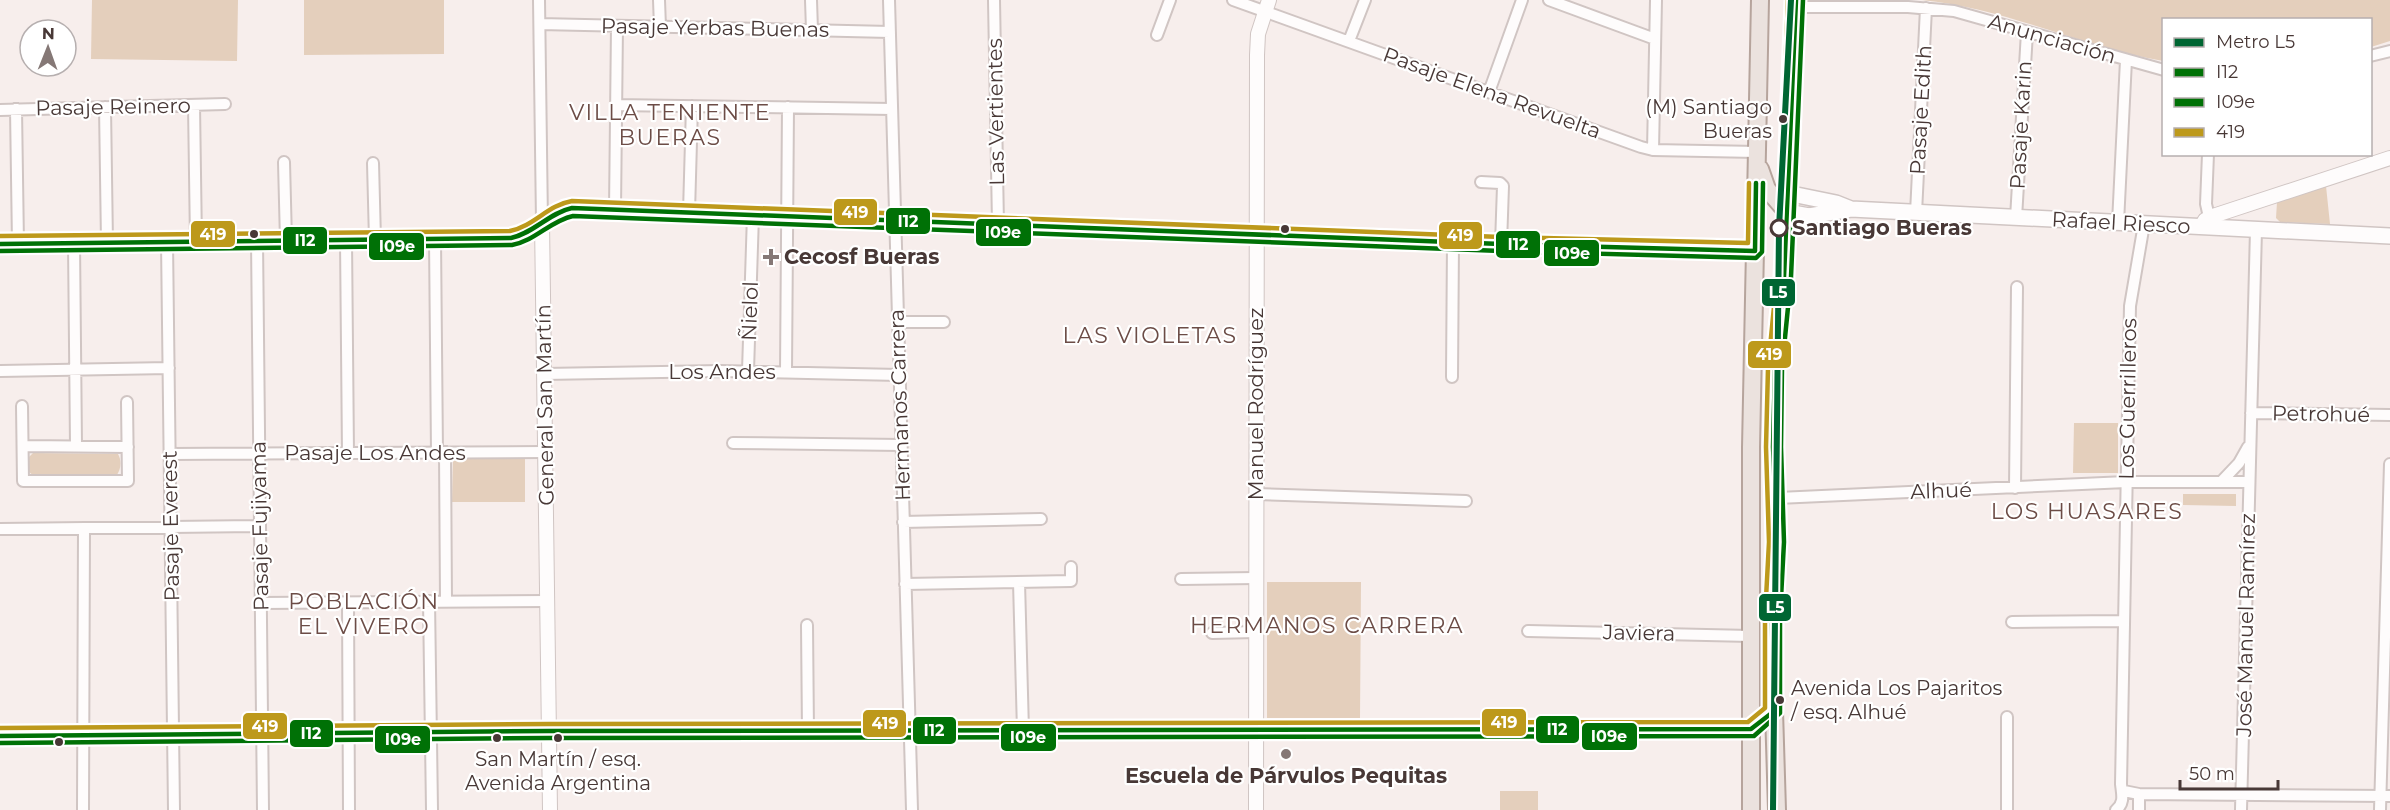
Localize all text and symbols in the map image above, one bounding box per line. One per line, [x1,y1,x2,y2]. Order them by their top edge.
street label: Anunciación [1985,8,2119,69]
street label: Pasaje Yerbas Buenas [601,13,829,42]
north arrow [18,18,78,78]
legend [2162,18,2372,156]
text: N [42,24,55,43]
text: Metro L5 [2216,31,2295,53]
street label: Las Vertientes [982,38,1009,186]
street label: Pasaje Elena Revuelta [1380,41,1605,144]
street label: Pasaje Edith [1905,44,1936,176]
street label: Pasaje Karin [2005,60,2036,190]
text: I12 [2216,61,2238,83]
text: I09e [2216,91,2255,113]
street label: Pasaje Reinero [35,93,191,120]
place label: (M) Santiago Bueras [1645,95,1772,143]
district label: VILLA TENIENTE BUERAS [569,99,771,151]
marker: (M) Santiago Bueras [1777,113,1789,125]
text: 419 [2216,121,2245,143]
line badge: 419 [833,198,878,226]
text: 419 [841,203,869,222]
street label: Rafael Riesco [2051,206,2191,239]
line badge: I12 [885,207,931,235]
text: I12 [898,212,918,231]
place label: Santiago Bueras [1792,215,1972,240]
line badge: I09e [975,218,1032,247]
marker: Santiago Bueras [1770,219,1788,237]
line badge: 419 [190,220,236,248]
line badge: 419 [1438,221,1483,250]
text: I09e [985,223,1021,242]
unlabelled marker [1279,223,1291,235]
text: 419 [199,225,227,244]
line badge: I12 [282,226,328,255]
text: 419 [1446,226,1474,245]
unlabelled marker [248,228,260,240]
line badge: I12 [1495,230,1541,259]
text: I12 [295,231,315,250]
line badge: I09e [368,232,425,261]
text: I12 [1508,235,1528,254]
text: I09e [379,237,415,256]
line badge: I09e [1543,239,1600,267]
place label: Cecosf Bueras [784,244,939,269]
text: I09e [1554,244,1590,263]
marker: Cecosf Bueras [762,248,780,266]
line badge: L5 [1761,278,1796,307]
street label: Ñielol [736,281,763,341]
text: L5 [1768,283,1788,302]
street label: General San Martín [530,304,559,506]
street label: Manuel Rodríguez [1243,308,1268,500]
street label: Hermanos Carrera [884,309,915,501]
street label: Los Guerrilleros [2114,318,2141,480]
district label: LAS VIOLETAS [1063,322,1238,349]
line badge: 419 [1747,340,1792,369]
text: 419 [1755,345,1783,364]
street label: Los Andes [668,359,776,384]
street label: Petrohué [2272,400,2370,427]
street label: Pasaje Los Andes [284,440,466,465]
street label: Pasaje Fujiyama [246,441,273,611]
street label: Pasaje Everest [157,450,184,602]
street label: Alhué [1910,477,1972,504]
district label: LOS HUASARES [1991,498,2183,525]
street label: José Manuel Ramírez [2231,513,2260,738]
district label: POBLACIÓN EL VIVERO [288,588,440,640]
line badge: L5 [1758,593,1792,622]
text: L5 [1765,598,1785,617]
district label: HERMANOS CARRERA [1190,612,1464,639]
street label: Javiera [1602,619,1675,646]
place label: Avenida Los Pajaritos / esq. Alhué [1790,676,2003,724]
marker: Avenida Los Pajaritos / esq. Alhué [1774,694,1786,706]
line badge: 419 [1481,708,1527,737]
line badge: 419 [862,709,907,738]
line badge: 419 [242,712,288,740]
text: 419 [1490,713,1518,732]
text: 419 [871,714,899,733]
line badge: I12 [1535,715,1580,744]
line badge: I12 [912,716,957,745]
text: 419 [251,717,279,736]
line badge: I12 [289,719,334,748]
text: I12 [1547,720,1567,739]
text: I12 [924,721,944,740]
line badge: I09e [1581,722,1638,751]
line badge: I09e [1000,723,1057,752]
text: I12 [301,724,321,743]
line badge: I09e [374,725,431,754]
text: I09e [1591,727,1627,746]
text: I09e [1010,728,1046,747]
text: I09e [385,730,421,749]
unlabelled marker [491,732,503,744]
marker: San Martín / esq. Avenida Argentina [552,732,564,744]
unlabelled marker [53,736,65,748]
place label: San Martín / esq. Avenida Argentina [465,747,651,795]
marker: Escuela de Párvulos Pequitas [1279,747,1293,761]
scale bar [2180,753,2278,791]
place label: Escuela de Párvulos Pequitas [1125,763,1447,788]
text: 50 m [2189,763,2235,785]

